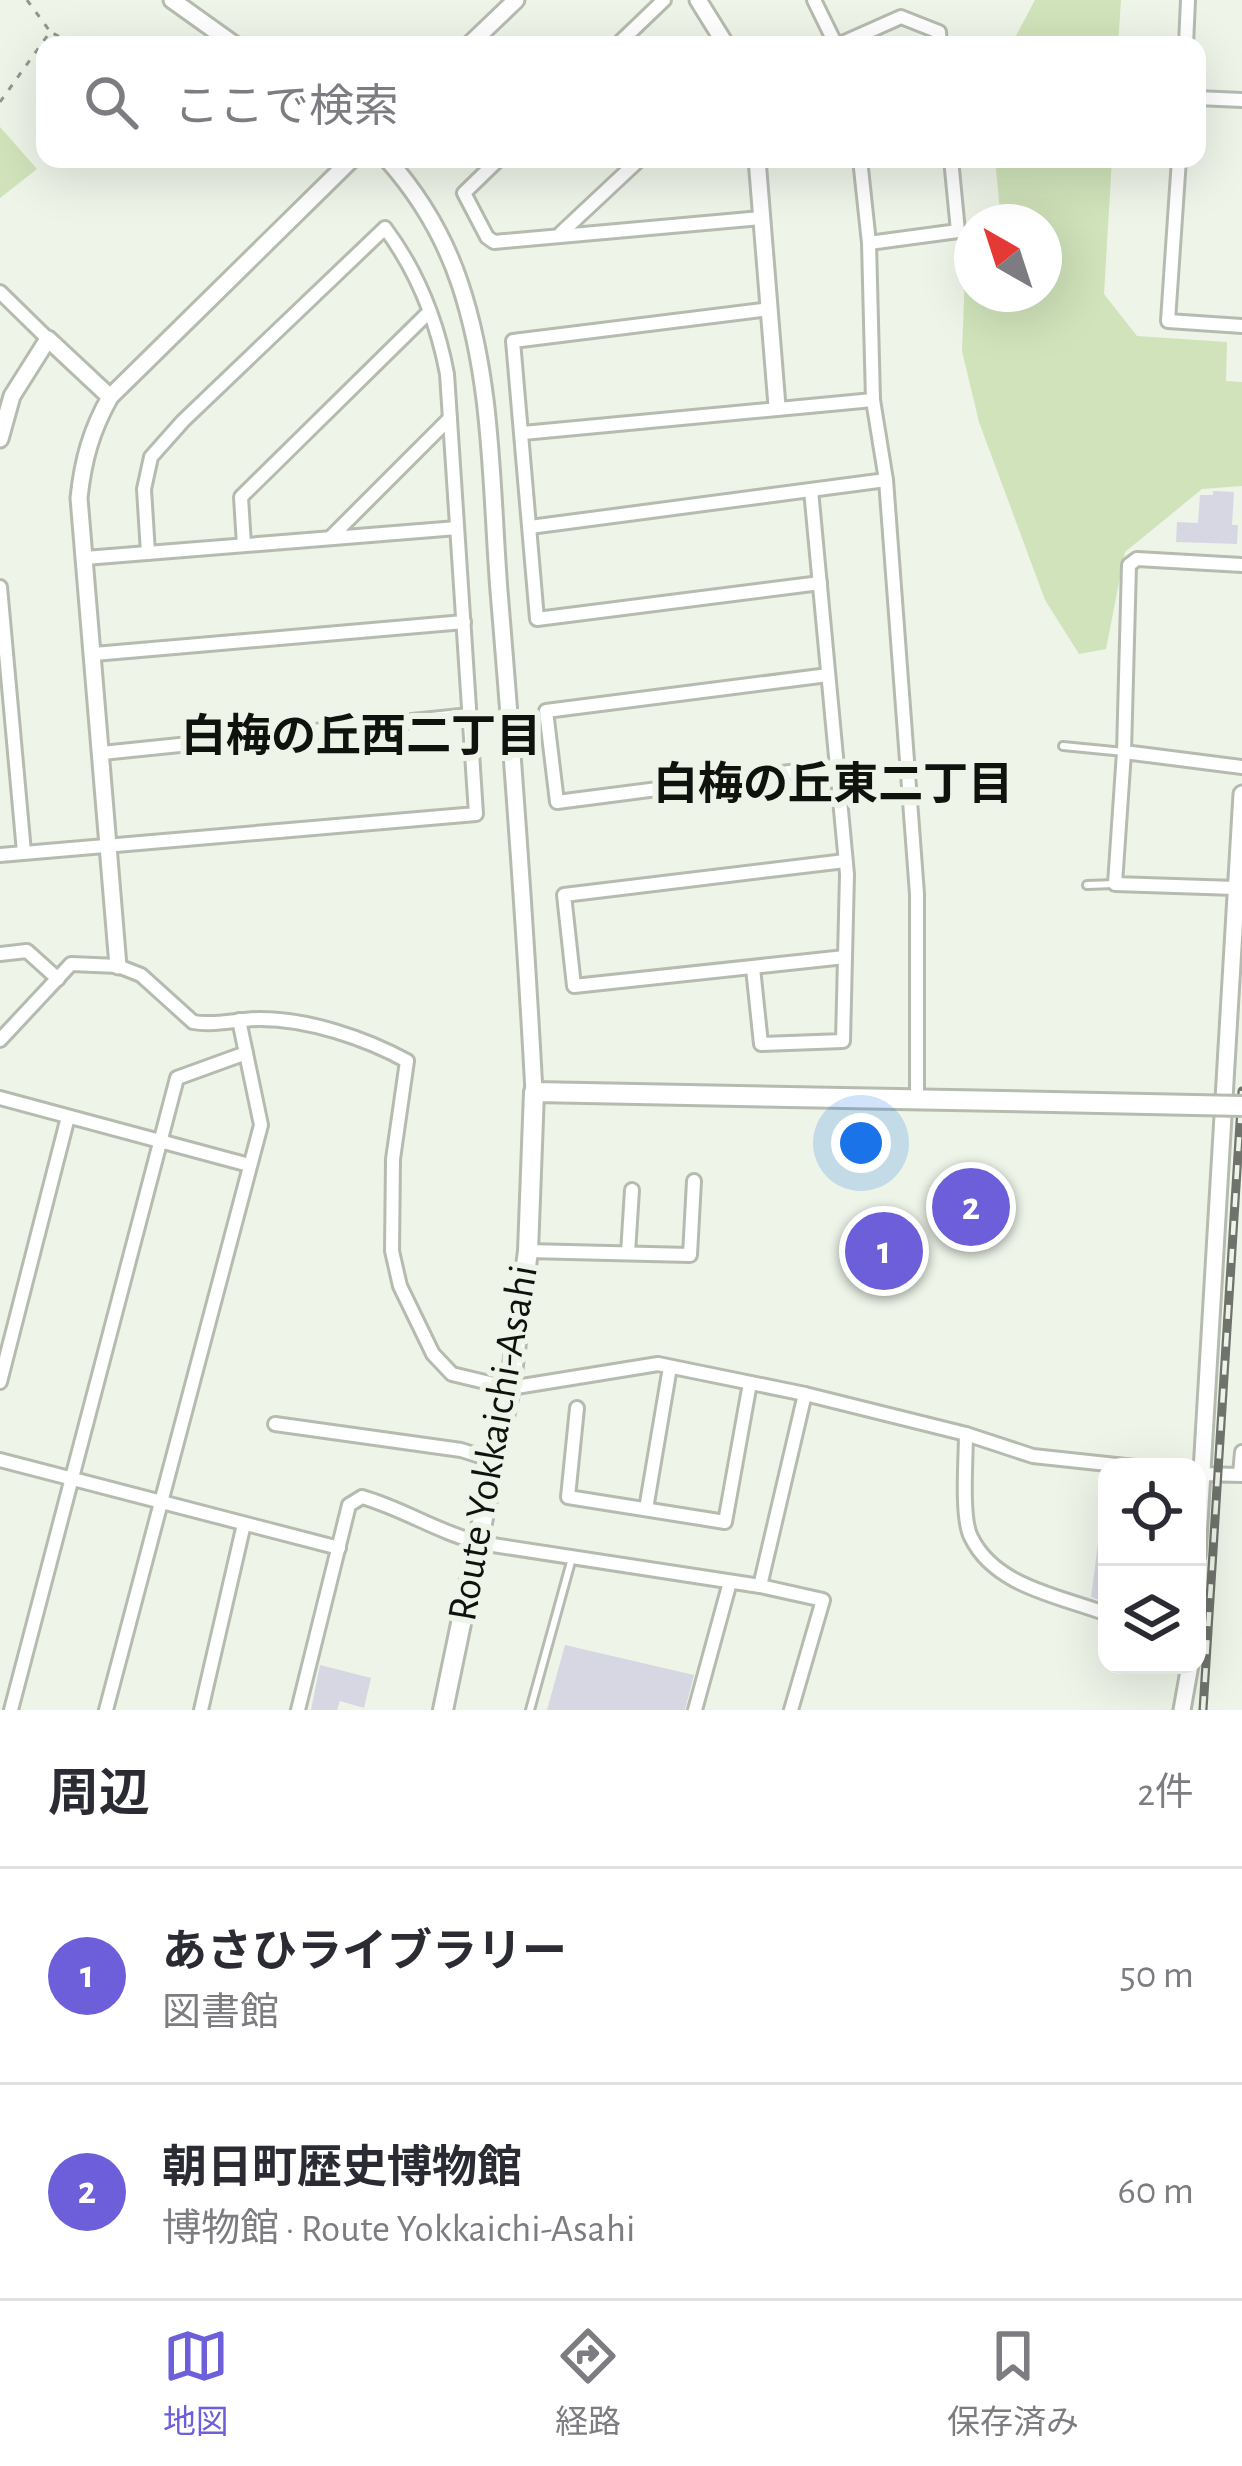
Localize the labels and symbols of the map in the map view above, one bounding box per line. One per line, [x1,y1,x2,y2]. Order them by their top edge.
north arrow [954,204,1062,312]
district label: 白梅の丘西二丁目 [181,712,541,760]
district label: 白梅の丘東二丁目 [653,760,1013,808]
your location [831,1113,891,1173]
pin: 2 [932,1162,1010,1252]
pin: 1 [845,1206,923,1296]
street label: Route Yokkaichi-Asahi [441,1262,545,1624]

